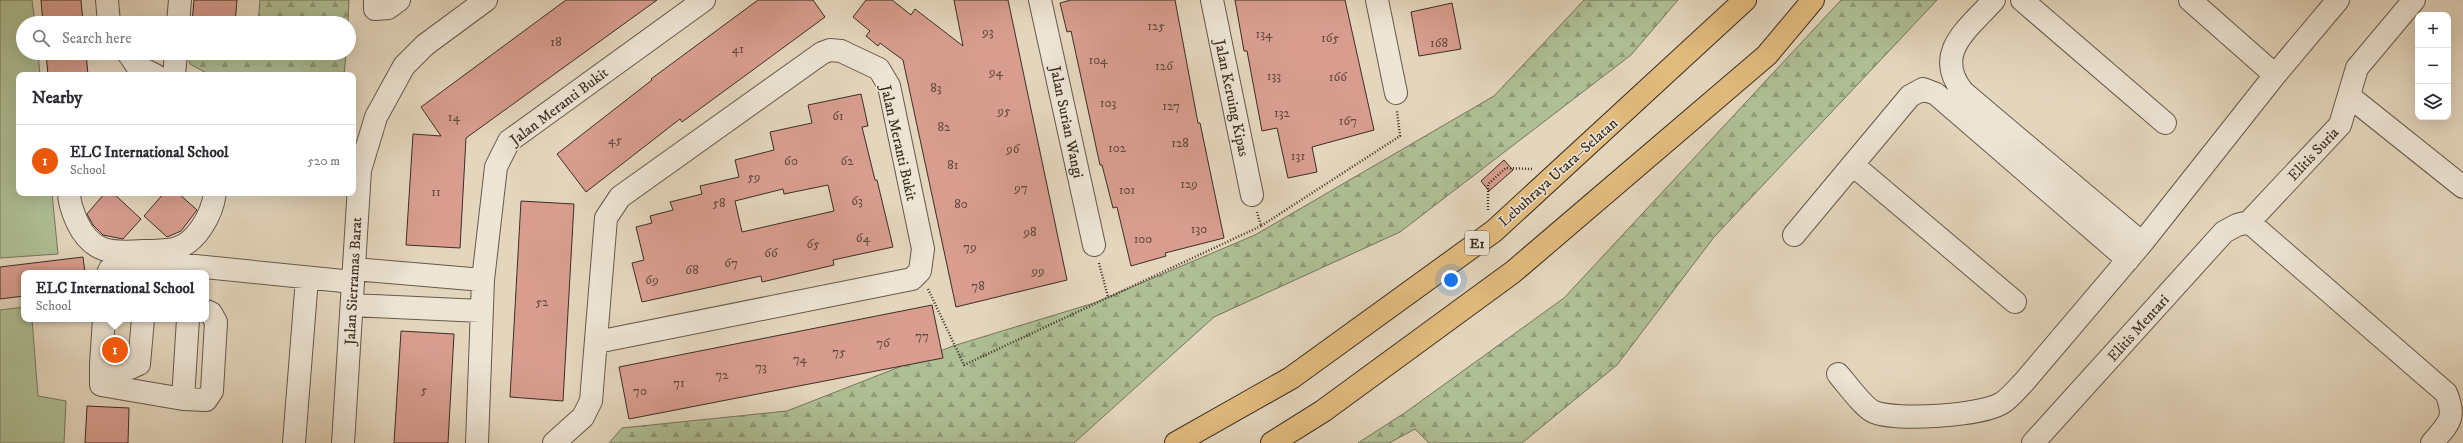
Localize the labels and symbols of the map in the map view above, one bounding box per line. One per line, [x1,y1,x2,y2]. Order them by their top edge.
house number: 125 [1147,18,1165,34]
house number: 93 [981,24,994,40]
house number: 134 [1255,26,1273,42]
house number: 165 [1321,30,1340,46]
house number: 18 [550,34,562,50]
house number: 168 [1430,35,1448,51]
street label: Jalan Keruing Kipas [1209,36,1253,158]
house number: 41 [732,41,744,57]
house number: 104 [1088,52,1108,68]
house number: 126 [1155,58,1174,74]
street label: Jalan Surian Wangi [1045,62,1088,180]
street label: Jalan Meranti Bukit [505,63,612,151]
house number: 94 [988,64,1003,80]
house number: 133 [1267,68,1281,84]
house number: 166 [1329,69,1348,85]
house number: 83 [930,80,942,96]
street label: Jalan Meranti Bukit [876,82,921,203]
house number: 103 [1100,95,1116,111]
house number: 127 [1162,98,1180,114]
house number: 95 [997,103,1011,119]
house number: 132 [1274,105,1291,121]
house number: 61 [832,108,844,124]
house number: 14 [448,109,461,125]
house number: 167 [1339,113,1357,129]
street label: Lebuhraya Utara–Selatan [1495,114,1622,231]
house number: 82 [938,119,951,135]
street label: Elitis Suria [2284,123,2344,185]
house number: 45 [608,132,622,148]
house number: 128 [1171,135,1189,151]
house number: 102 [1108,140,1127,156]
house number: 96 [1005,141,1021,157]
house number: 131 [1291,148,1305,164]
house number: 60 [784,153,798,169]
house number: 62 [840,153,854,169]
house number: 81 [947,157,959,173]
house number: 59 [748,169,760,185]
house number: 129 [1180,176,1198,192]
house number: 97 [1013,180,1028,196]
house number: 101 [1119,182,1135,198]
house number: 11 [431,184,441,200]
house number: 63 [851,193,863,209]
house number: 58 [713,195,725,211]
house number: 80 [954,196,968,212]
street label: Jalan Sierramas Barat [341,216,366,347]
house number: 130 [1191,221,1207,237]
house number: 98 [1023,224,1037,240]
house number: 64 [856,230,871,246]
house number: 100 [1134,231,1152,247]
road number: E1 [1465,231,1489,255]
house number: 65 [806,236,820,252]
house number: 79 [963,239,977,255]
house number: 66 [764,245,779,261]
house number: 67 [724,255,738,271]
house number: 68 [685,262,699,278]
house number: 99 [1031,263,1044,279]
your location [1441,270,1461,290]
house number: 69 [645,272,659,288]
house number: 78 [971,278,985,294]
street label: Elitis Mentari [2103,291,2174,366]
house number: 52 [536,294,549,310]
house number: 77 [915,328,929,344]
pin: 1 [102,335,128,365]
house number: 76 [876,335,891,351]
house number: 75 [832,344,846,360]
house number: 74 [793,351,808,367]
house number: 73 [755,359,767,375]
house number: 72 [715,367,729,383]
house number: 71 [673,375,685,391]
house number: 5 [421,382,428,398]
house number: 70 [633,383,647,399]

